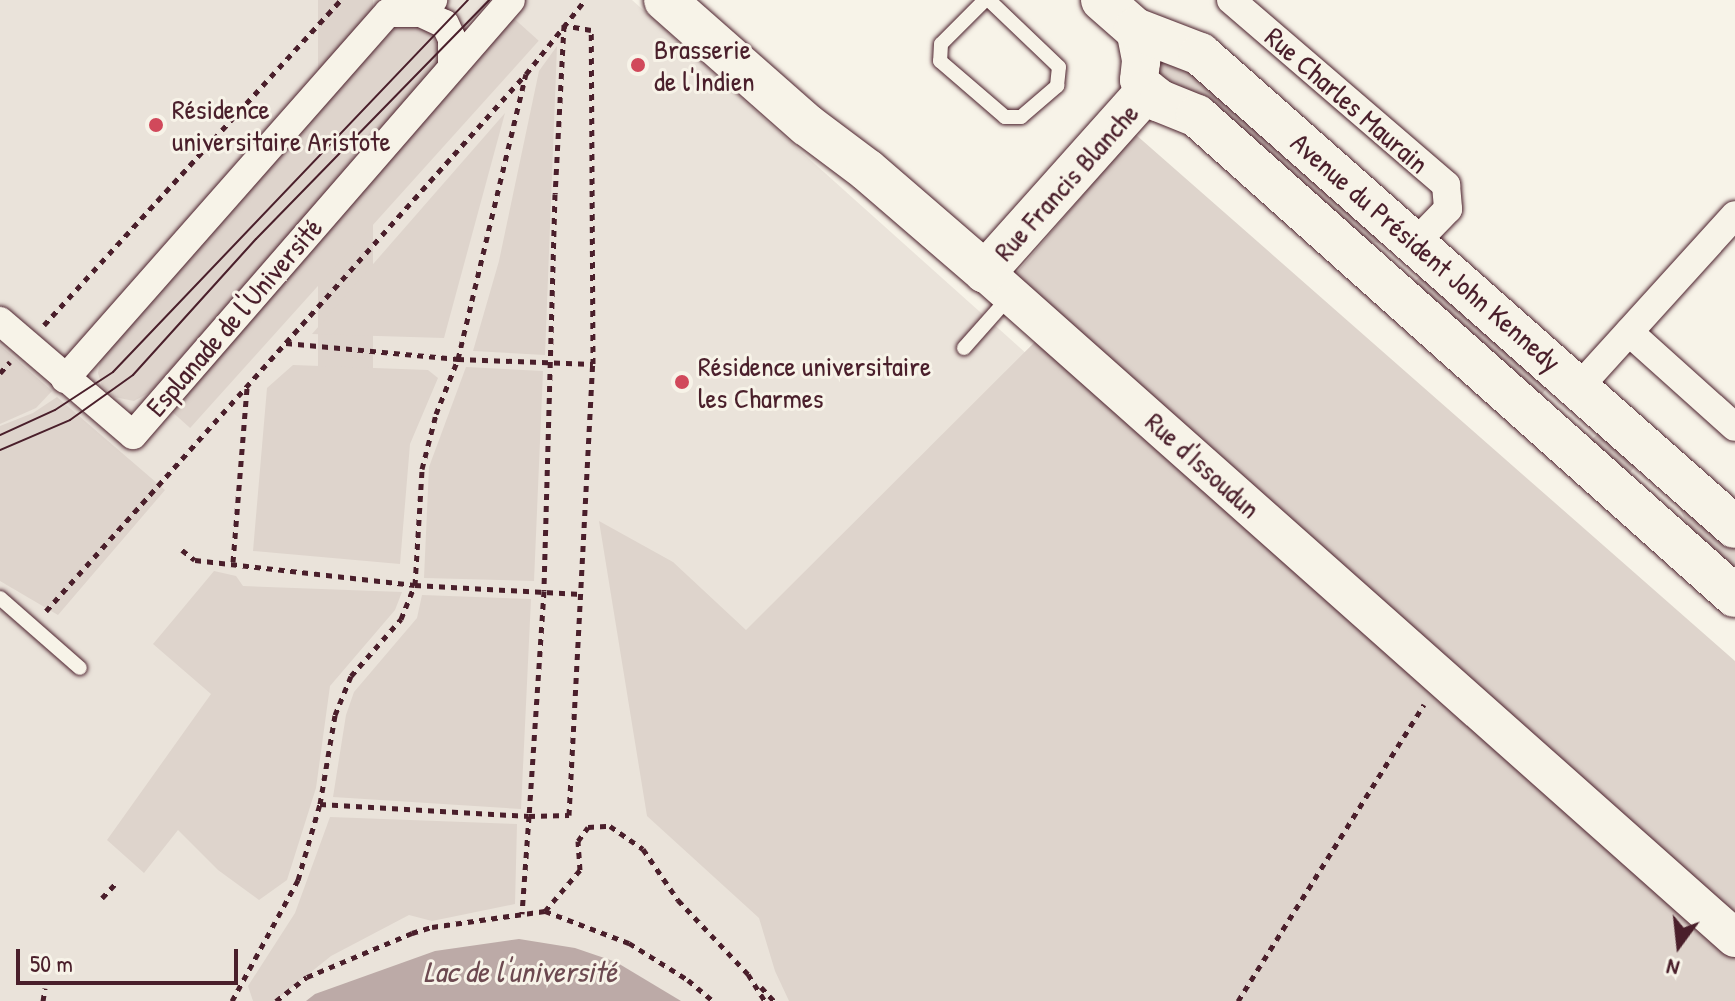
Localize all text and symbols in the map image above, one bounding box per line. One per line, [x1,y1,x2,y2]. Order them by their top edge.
street label: Rue Charles Maurain [1258,20,1436,180]
place label: Brasserie de l'Indien [654,32,755,98]
marker: Brasserie de l'Indien [629,56,647,74]
place label: Résidence universitaire Aristote [172,92,391,158]
street label: Rue Francis Blanche [987,97,1145,267]
marker: Résidence universitaire Aristote [147,116,165,134]
street label: Avenue du Président John Kennedy [1284,126,1568,378]
street label: Esplanade de l'Université [139,211,329,423]
place label: Résidence universitaire les Charmes [698,349,931,415]
marker: Résidence universitaire les Charmes [673,373,691,391]
street label: Rue d'Issoudun [1139,405,1267,525]
north arrow [1639,905,1719,985]
scale bar [20,933,242,983]
text: 50 m [30,947,73,979]
text: N [1663,952,1682,984]
water label: Lac de l'université [423,953,617,989]

